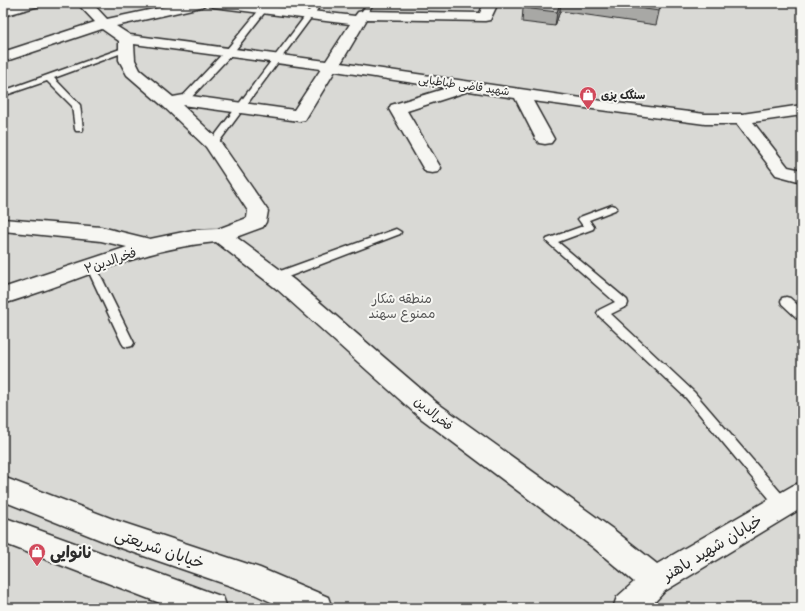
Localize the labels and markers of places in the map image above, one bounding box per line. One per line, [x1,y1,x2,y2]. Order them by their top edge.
shop icon: سنگک پزی [578,85,598,110]
place label: سنگک پزی [601,88,645,103]
shop icon: نانوایی [27,542,47,567]
place label: نانوایی [50,543,93,564]

